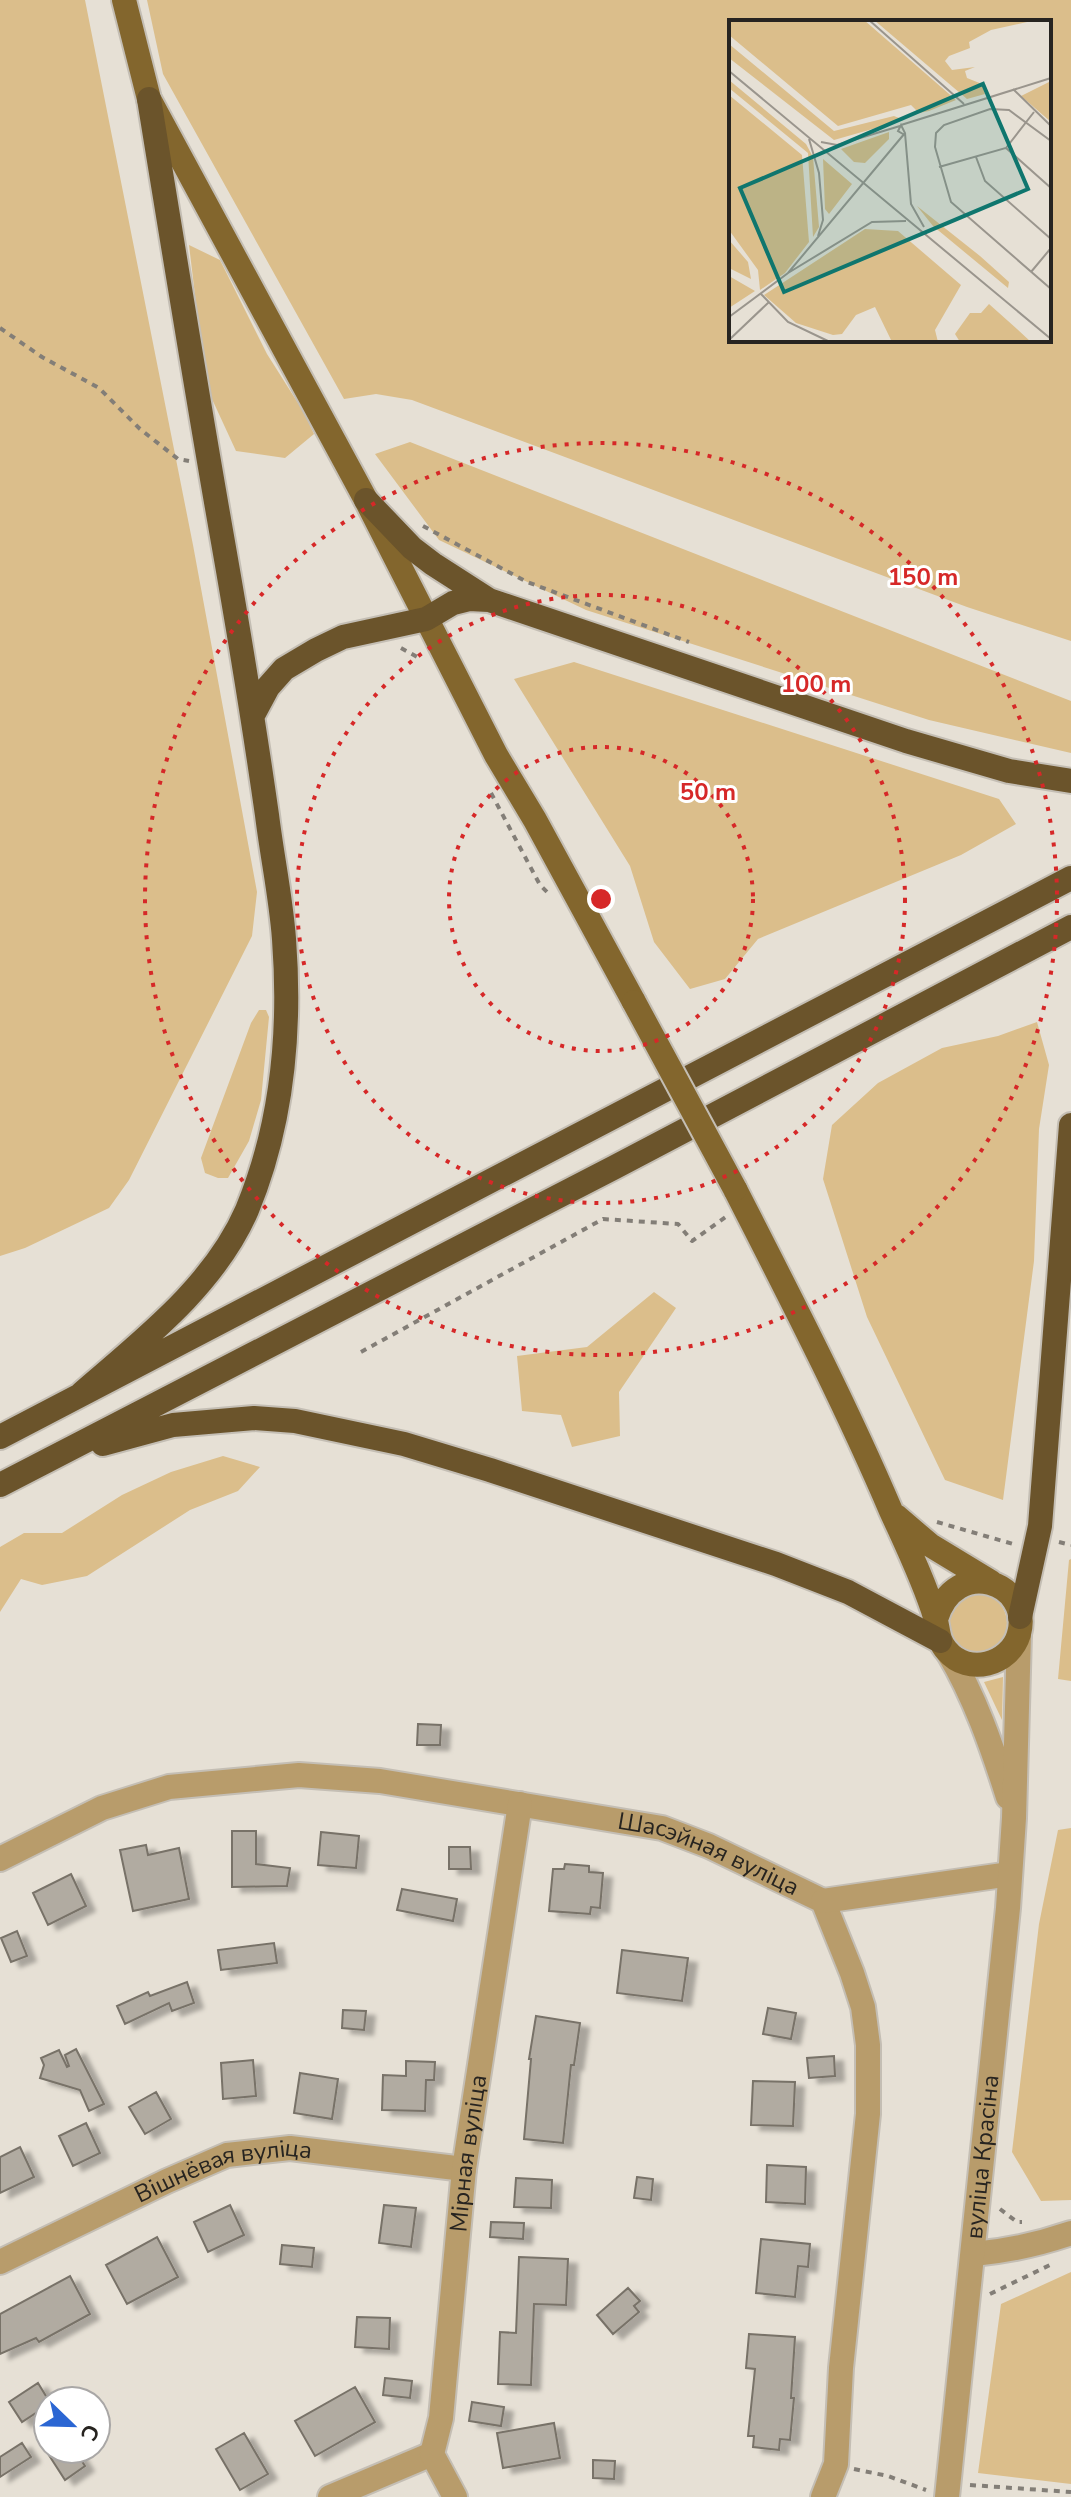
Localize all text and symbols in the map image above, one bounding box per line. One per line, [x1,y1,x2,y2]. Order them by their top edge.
inset map [729,20,1051,342]
text: 150 m [888,561,958,593]
text: 100 m [781,668,851,700]
text: 50 m [680,776,736,808]
centre of rings [587,885,615,913]
street label: Шасэйная вуліца [615,1805,805,1903]
street label: Мірная вуліца [442,2072,494,2233]
street label: вуліца Красіна [958,2073,1007,2240]
street label: Вішнёвая вуліца [129,2132,314,2210]
north arrow [32,2385,112,2465]
text: С [73,2420,106,2445]

